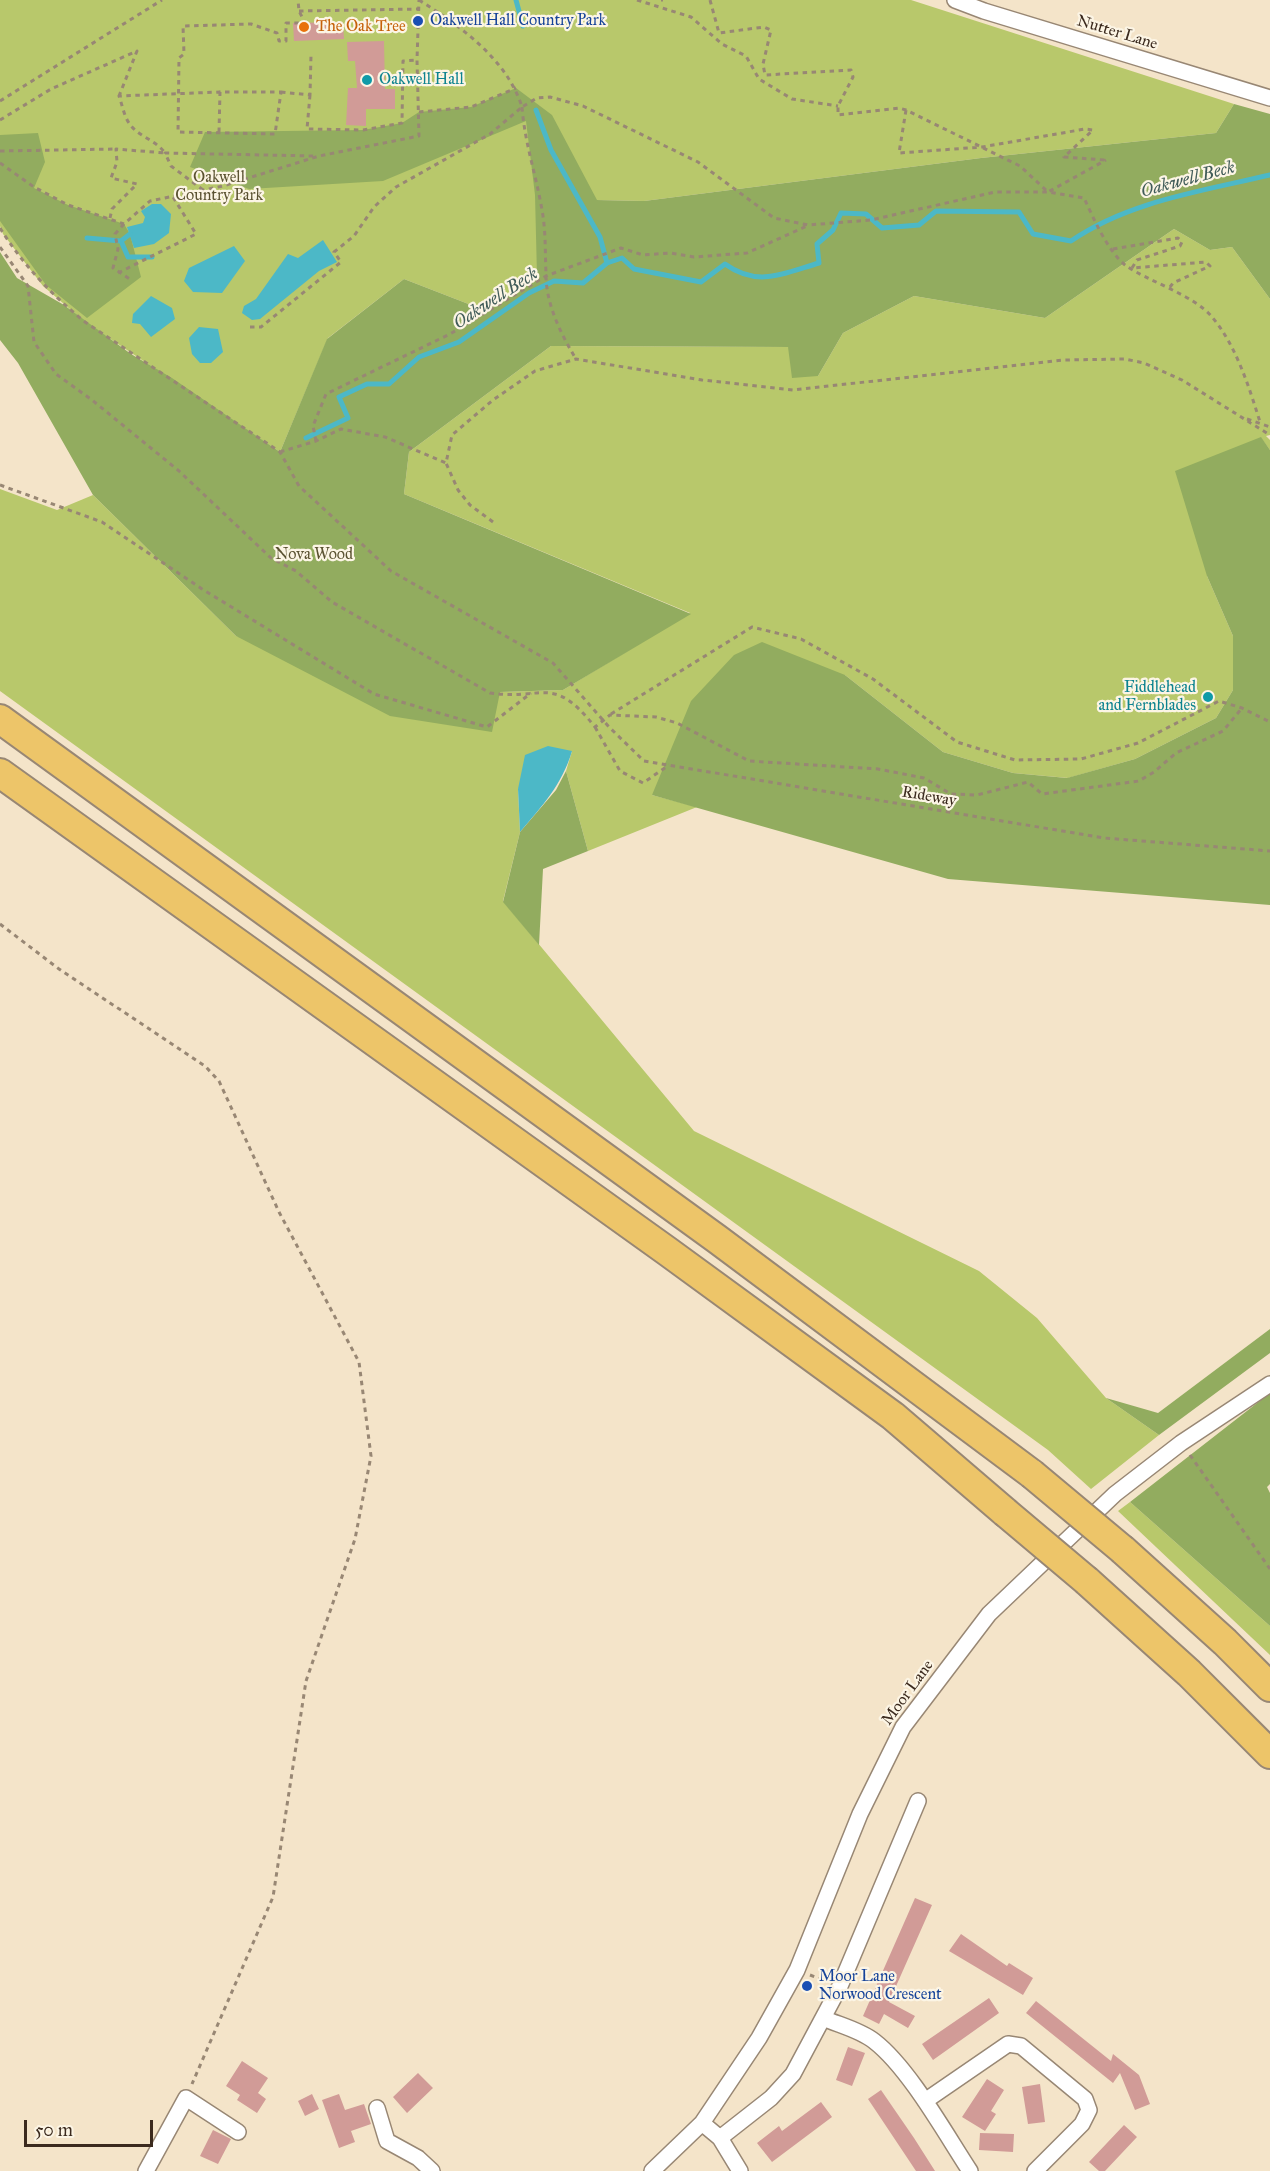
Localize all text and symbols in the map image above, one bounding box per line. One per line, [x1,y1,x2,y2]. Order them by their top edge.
place label: Oakwell Hall Country Park [430,11,606,31]
street label: Nutter Lane [1074,12,1160,54]
marker: Oakwell Hall Country Park [411,14,425,28]
place label: The Oak Tree [316,17,406,37]
marker: The Oak Tree [297,20,311,34]
place label: Oakwell Hall [379,70,464,90]
marker: Oakwell Hall [360,73,374,87]
water label: Oakwell Beck [1139,157,1237,203]
park label: Oakwell Country Park [175,168,263,206]
water label: Oakwell Beck [450,264,542,334]
park label: Nova Wood [275,545,353,565]
place label: Fiddlehead and Fernblades [1098,678,1196,716]
marker: Fiddlehead and Fernblades [1201,690,1215,704]
street label: Rideway [900,783,958,811]
street label: Moor Lane [878,1657,938,1729]
place label: Moor Lane Norwood Crescent [819,1967,942,2005]
marker: Moor Lane Norwood Crescent [800,1979,814,1993]
scale bar [27,2108,156,2146]
text: 50 m [35,2119,73,2141]

